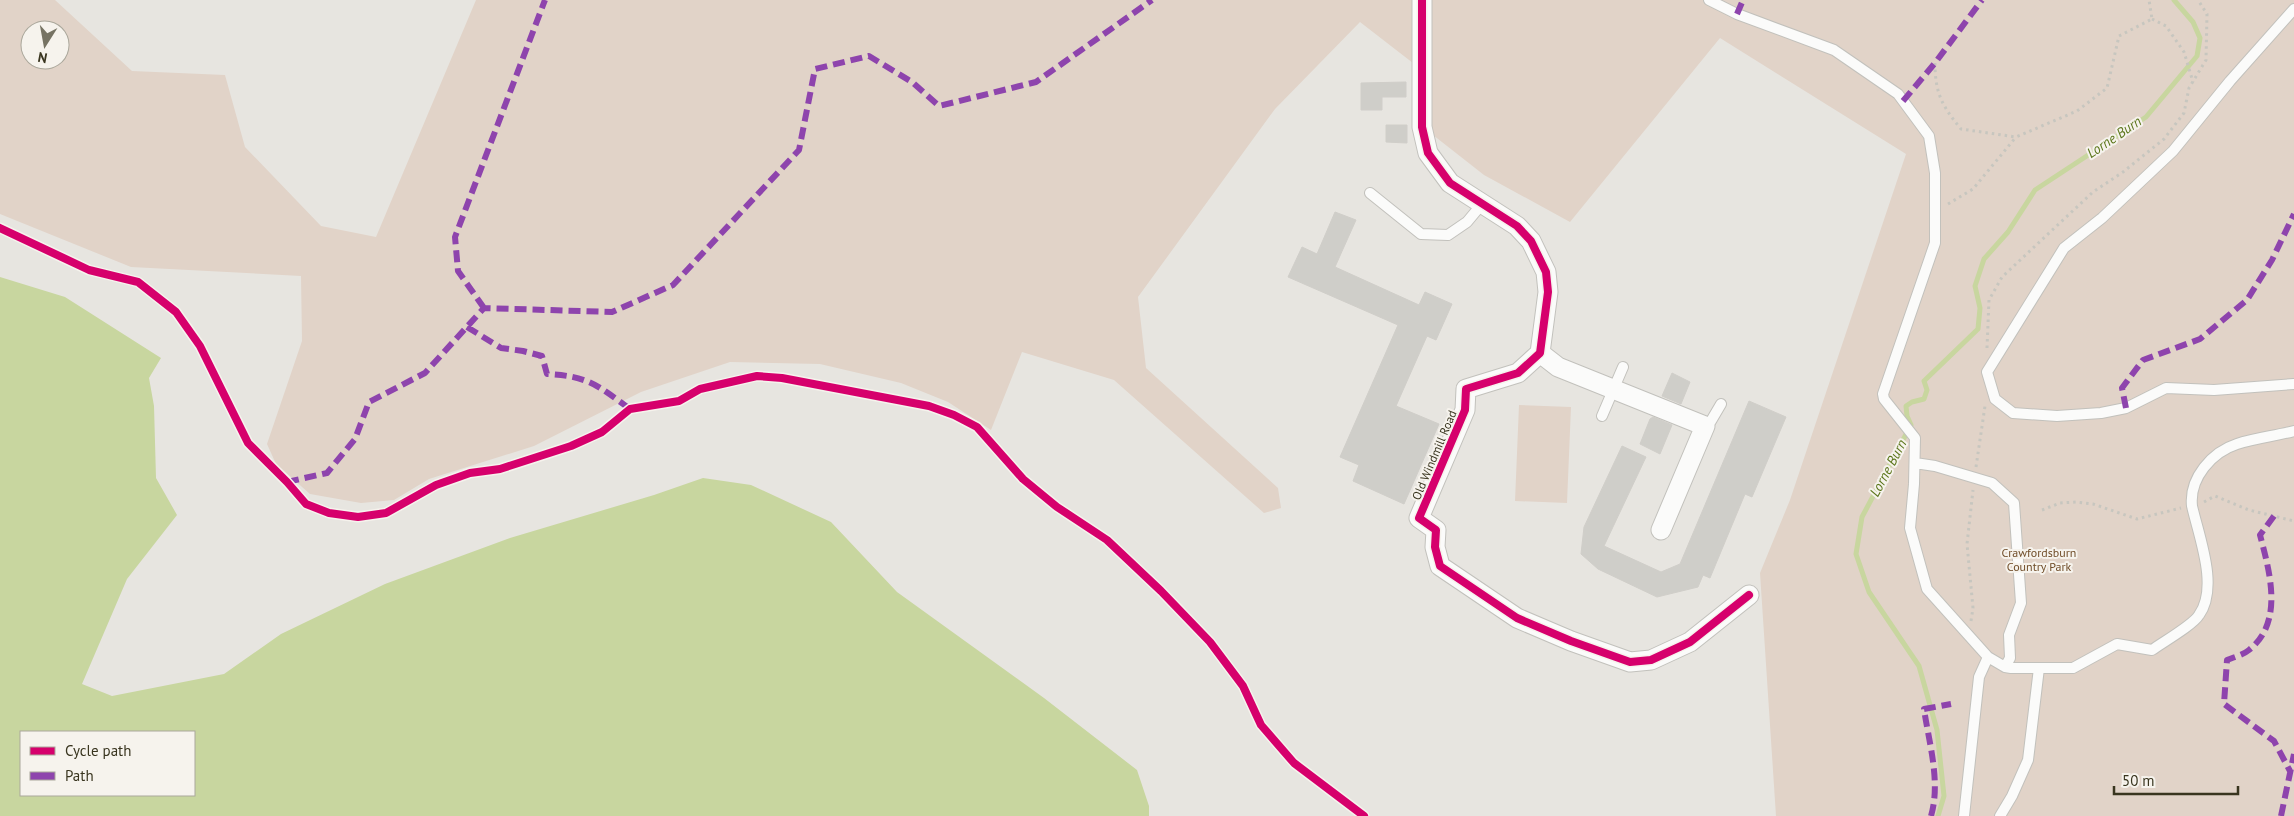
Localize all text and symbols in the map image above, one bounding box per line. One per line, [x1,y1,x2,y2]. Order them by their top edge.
north arrow [20,20,70,70]
text: N [36,48,49,67]
water label: Lorne Burn [2083,112,2145,162]
street label: Old Windmill Road [1408,408,1460,502]
water label: Lorne Burn [1865,436,1911,500]
park label: Crawfordsburn Country Park [2002,545,2076,574]
legend [20,731,195,796]
text: Cycle path [65,741,131,760]
scale bar [2114,764,2238,796]
text: Path [65,766,94,785]
text: 50 m [2122,771,2155,790]

